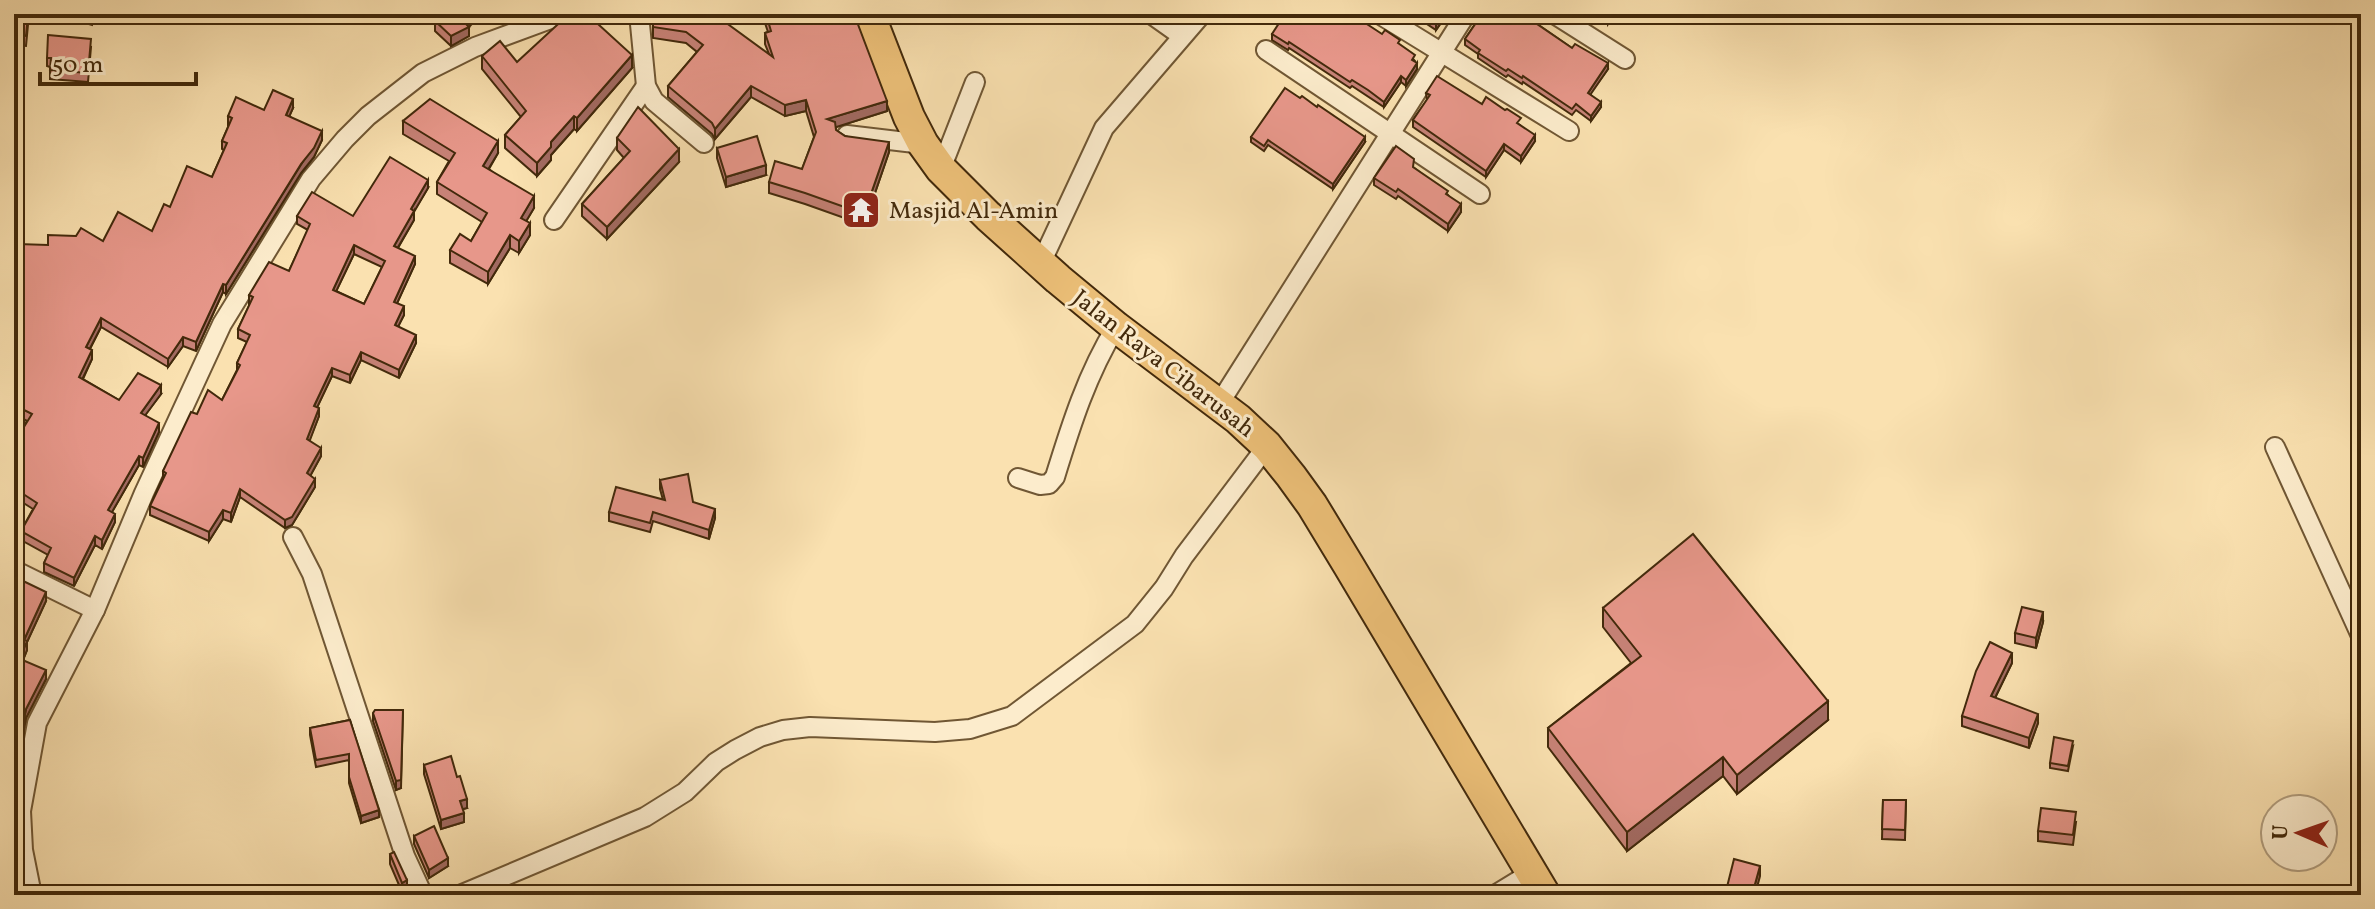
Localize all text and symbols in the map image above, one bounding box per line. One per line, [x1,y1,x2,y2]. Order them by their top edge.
scale bar [40,36,196,86]
text: 50 m [52,49,104,83]
temple icon: Masjid Al-Amin [840,189,882,231]
place label: Masjid Al-Amin [889,195,1058,229]
street label: Jalan Raya Cibarusah [1064,282,1261,447]
north arrow [2259,793,2339,873]
text: U [2266,824,2297,840]

